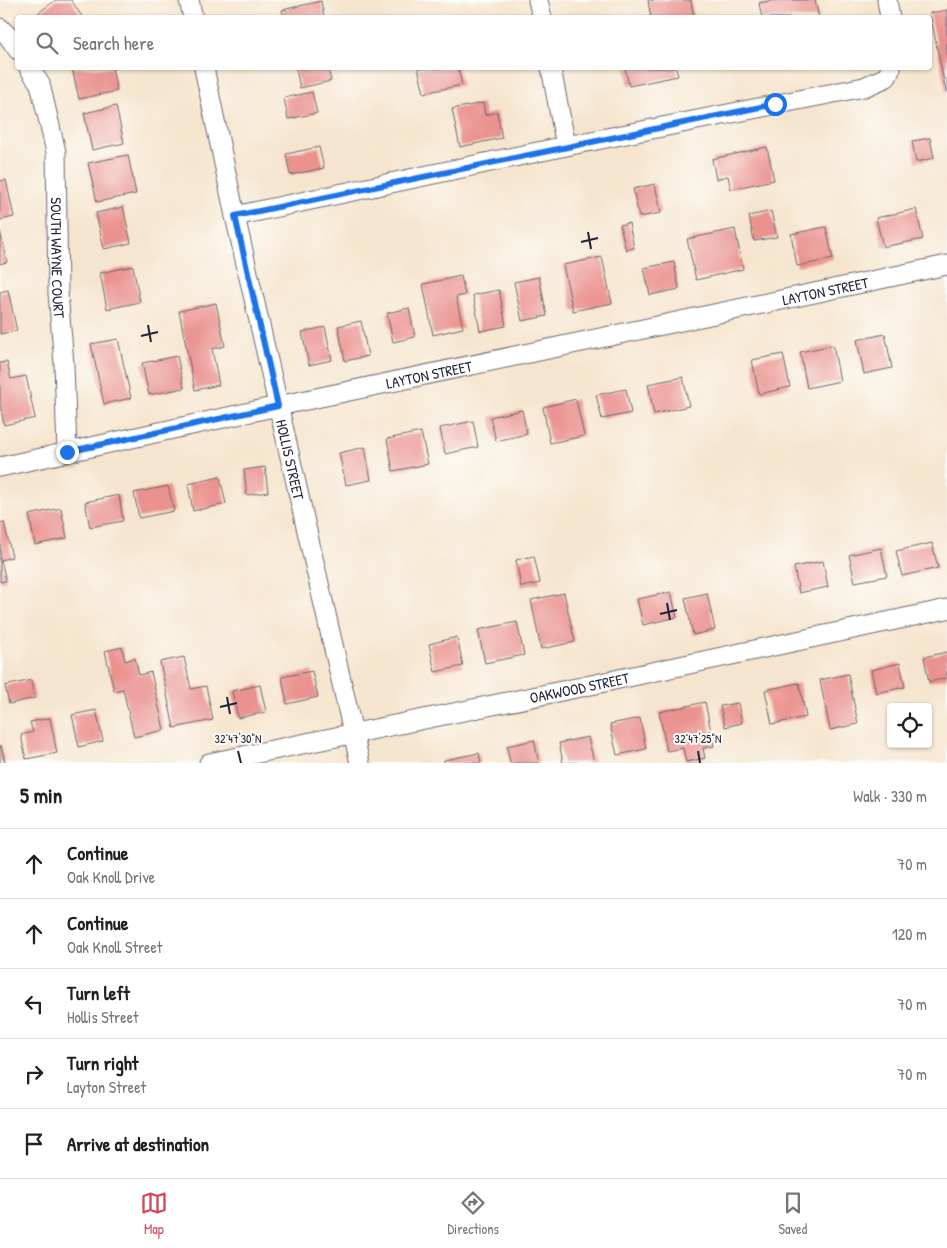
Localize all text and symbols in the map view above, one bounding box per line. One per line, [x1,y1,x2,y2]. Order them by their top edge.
search box [15,15,932,70]
icon: search [33,29,61,57]
text: Search here [73,30,154,56]
route start [764,93,787,116]
street label: SOUTH WAYNE COURT [46,197,71,320]
street label: LAYTON STREET [780,271,871,310]
street label: LAYTON STREET [384,355,475,393]
street label: HOLLIS STREET [271,417,310,503]
route end [56,441,79,464]
street label: OAKWOOD STREET [528,666,632,708]
map controls [887,703,932,748]
button: locate [887,703,932,748]
text: 32°47'30"N [215,730,261,747]
text: 32°47'25"N [675,730,721,747]
text: 5 min [20,781,62,810]
text: Walk · 330 m [853,785,927,807]
text: Continue [67,840,128,866]
icon: ahead [20,850,48,878]
text: 70 m [897,853,927,875]
text: Oak Knoll Drive [67,866,155,888]
text: Continue [67,910,128,936]
icon: ahead [20,920,48,948]
text: 120 m [892,923,927,945]
text: Oak Knoll Street [67,936,162,958]
text: Turn left [67,980,130,1006]
icon: left [20,990,48,1018]
text: 70 m [897,993,927,1015]
text: Hollis Street [67,1006,139,1028]
text: Turn right [67,1050,138,1076]
icon: right [20,1060,48,1088]
text: 70 m [897,1063,927,1085]
text: Layton Street [67,1076,146,1098]
icon: arrive [20,1130,48,1158]
text: Arrive at destination [67,1131,209,1157]
tab: Map [140,1189,168,1238]
tab: Directions [447,1189,499,1238]
tab: Saved [779,1189,807,1238]

